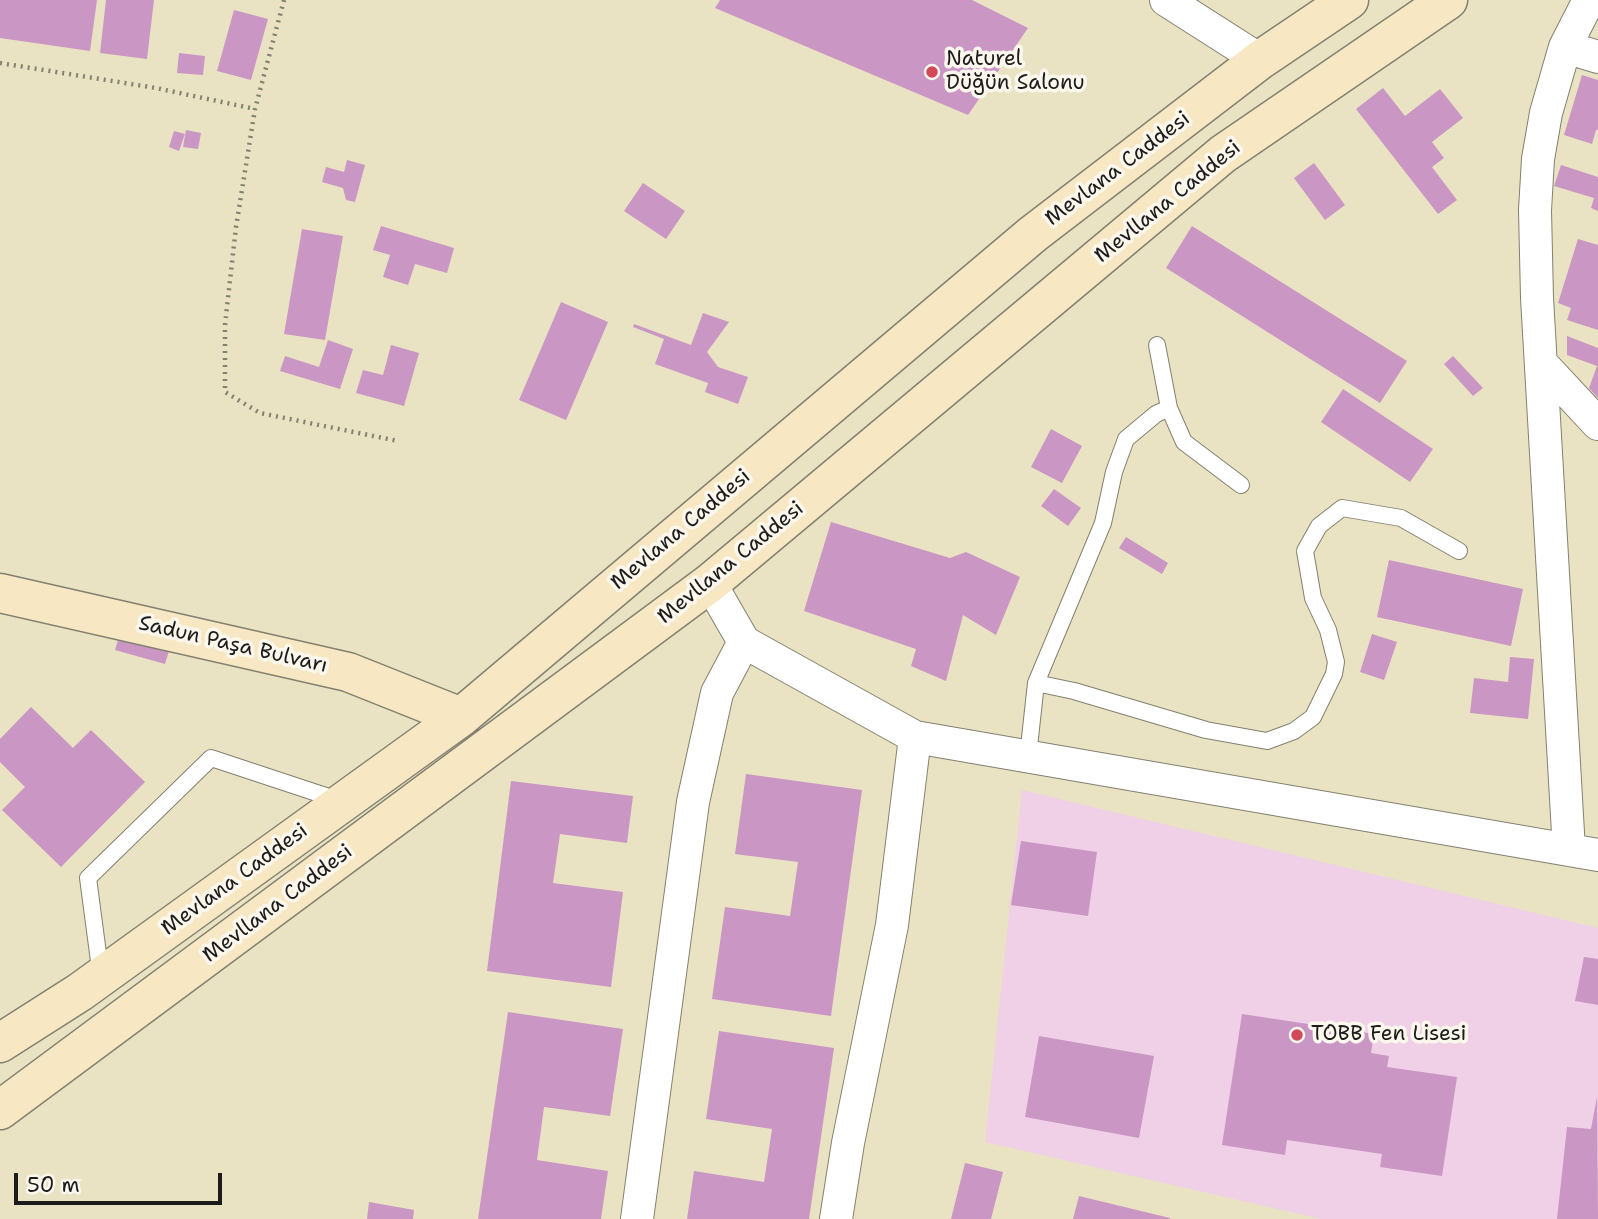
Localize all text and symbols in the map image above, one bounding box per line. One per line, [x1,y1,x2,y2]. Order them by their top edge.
place label: Naturel Düğün Salonu [946,47,1085,97]
marker: Naturel Düğün Salonu [924,64,940,80]
street label: Mevlana Caddesi [1041,106,1195,232]
street label: Mevllana Caddesi [1090,135,1246,269]
street label: Mevlana Caddesi [606,464,756,596]
street label: Mevllana Caddesi [653,496,809,630]
street label: Sadun Paşa Bulvarı [136,611,330,679]
street label: Mevlana Caddesi [157,819,313,941]
street label: Mevllana Caddesi [198,840,358,968]
place label: TOBB Fen Lisesi [1311,1022,1466,1048]
marker: TOBB Fen Lisesi [1289,1027,1305,1043]
scale bar [18,1160,226,1204]
text: 50 m [27,1171,80,1199]

